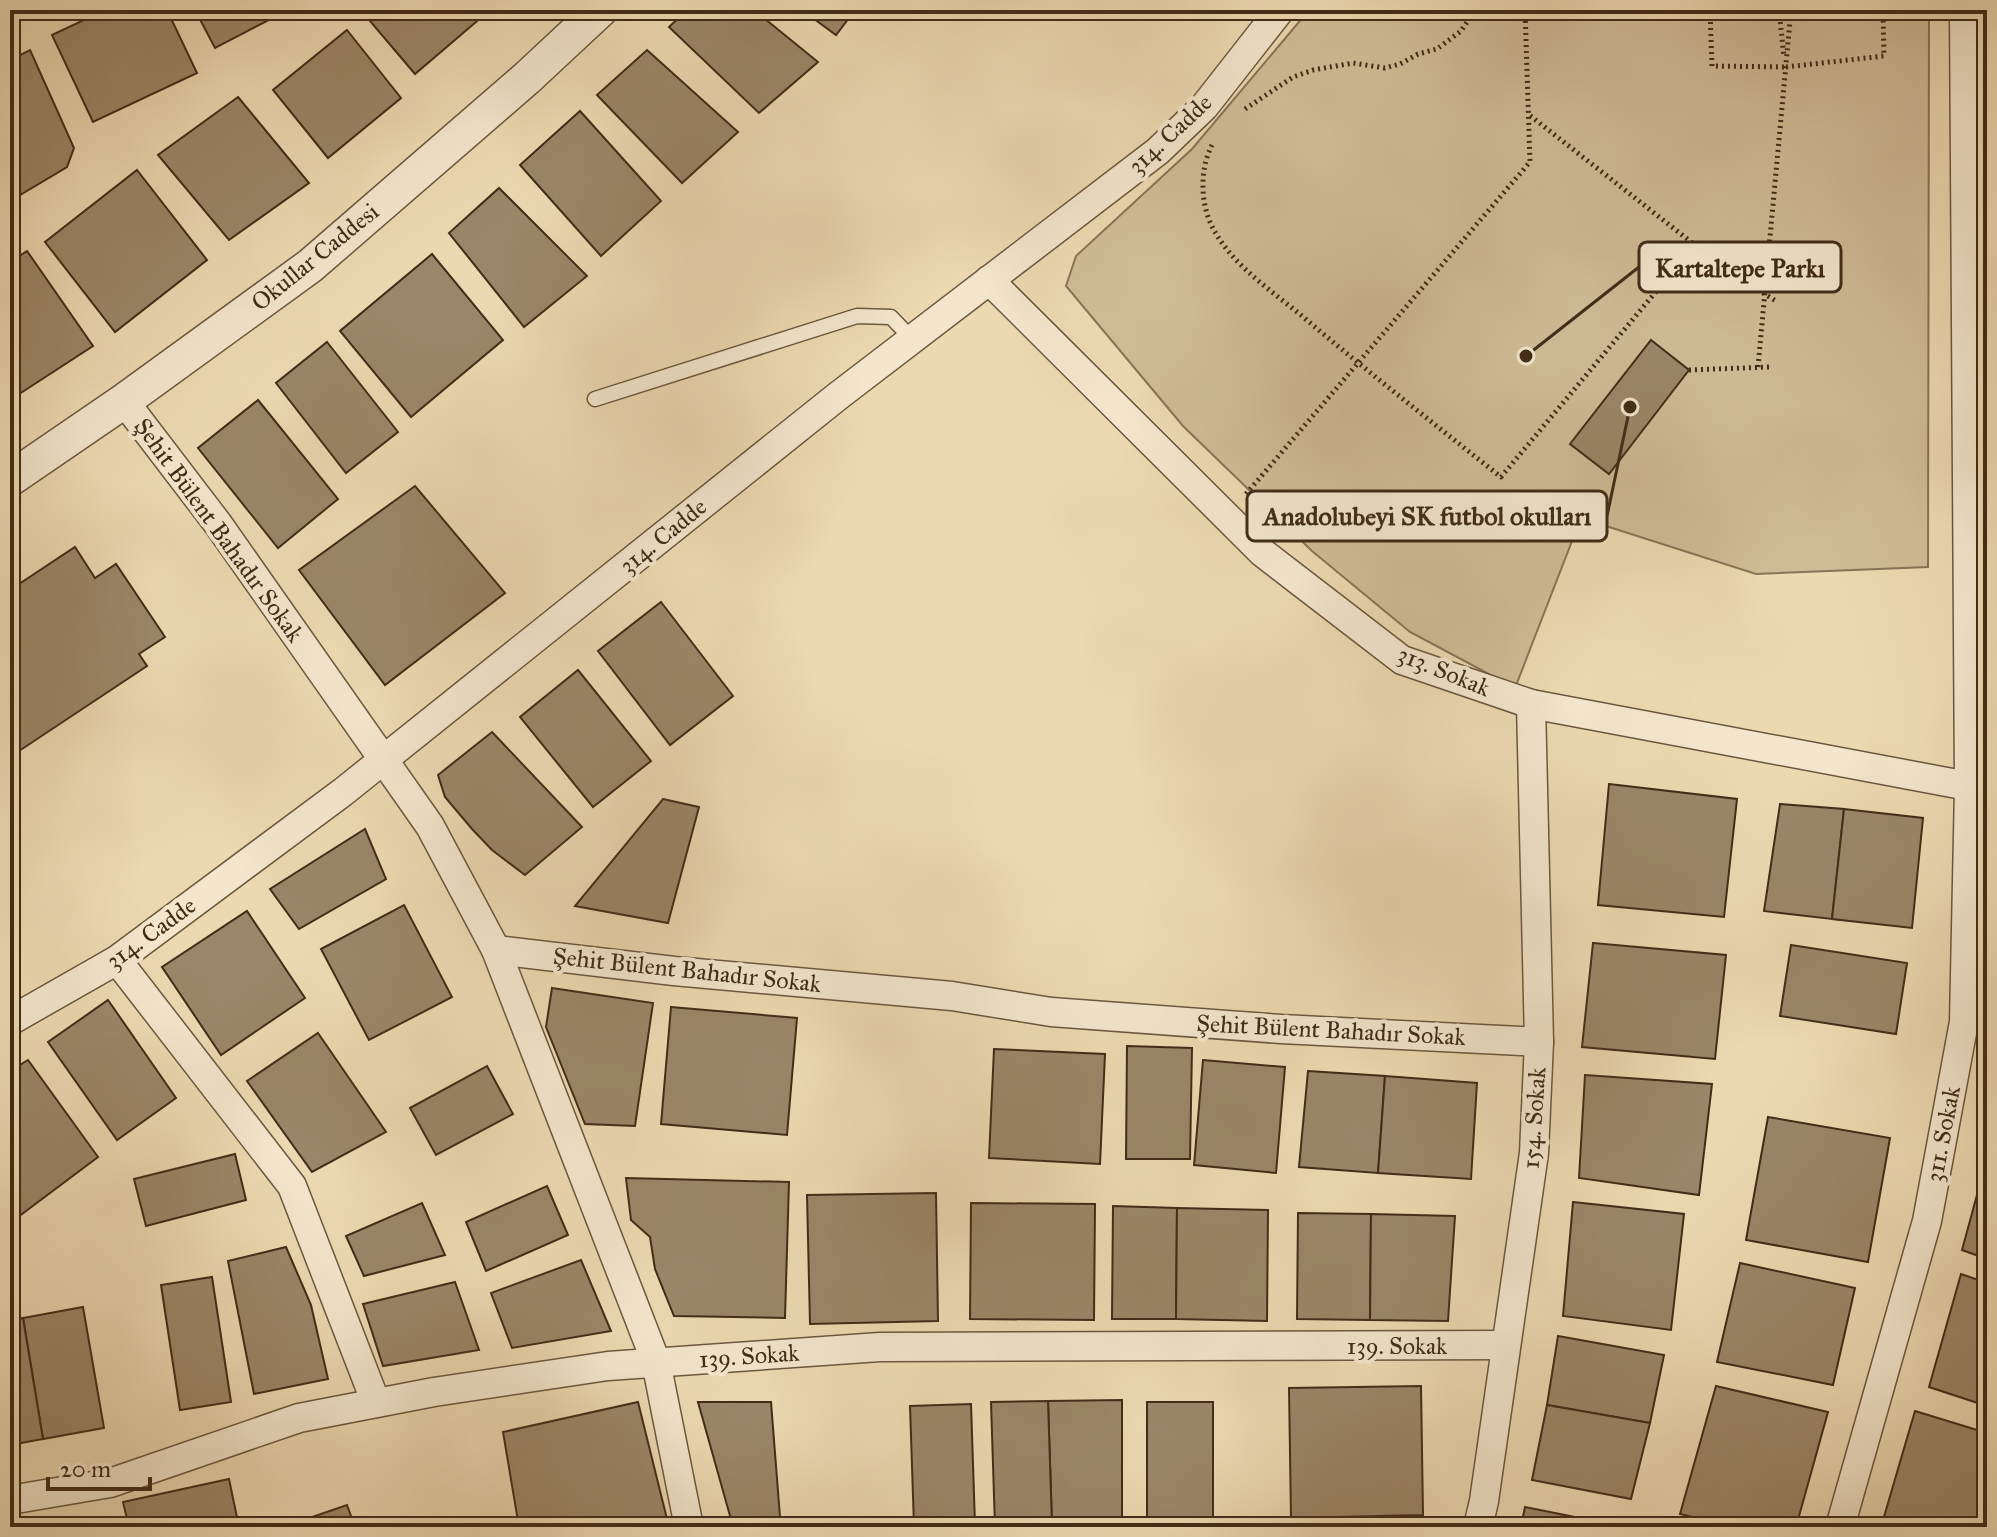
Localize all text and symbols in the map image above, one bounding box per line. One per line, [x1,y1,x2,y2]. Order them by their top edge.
street label: 314. Cadde [1122,88,1218,180]
street label: Okullar Caddesi [245,196,385,318]
callout: Kartaltepe Parkı [1639,242,1841,292]
text: Kartaltepe Parkı [1655,252,1826,284]
street label: Şehit Bülent Bahadır Sokak [128,412,311,649]
callout: Anadolubeyi SK futbol okulları [1247,491,1607,541]
street label: 314. Cadde [613,492,713,580]
text: Anadolubeyi SK futbol okulları [1261,500,1592,532]
street label: 313. Sokak [1393,639,1495,703]
street label: 314. Cadde [100,890,202,976]
street label: Şehit Bülent Bahadır Sokak [551,941,823,999]
street label: Şehit Bülent Bahadır Sokak [1196,1008,1467,1052]
street label: 154. Sokak [1515,1065,1553,1170]
street label: 311. Sokak [1919,1083,1967,1185]
street label: 139. Sokak [1347,1331,1448,1361]
street label: 139. Sokak [698,1337,801,1374]
scale bar [48,1441,150,1491]
text: 20 m [60,1454,111,1484]

